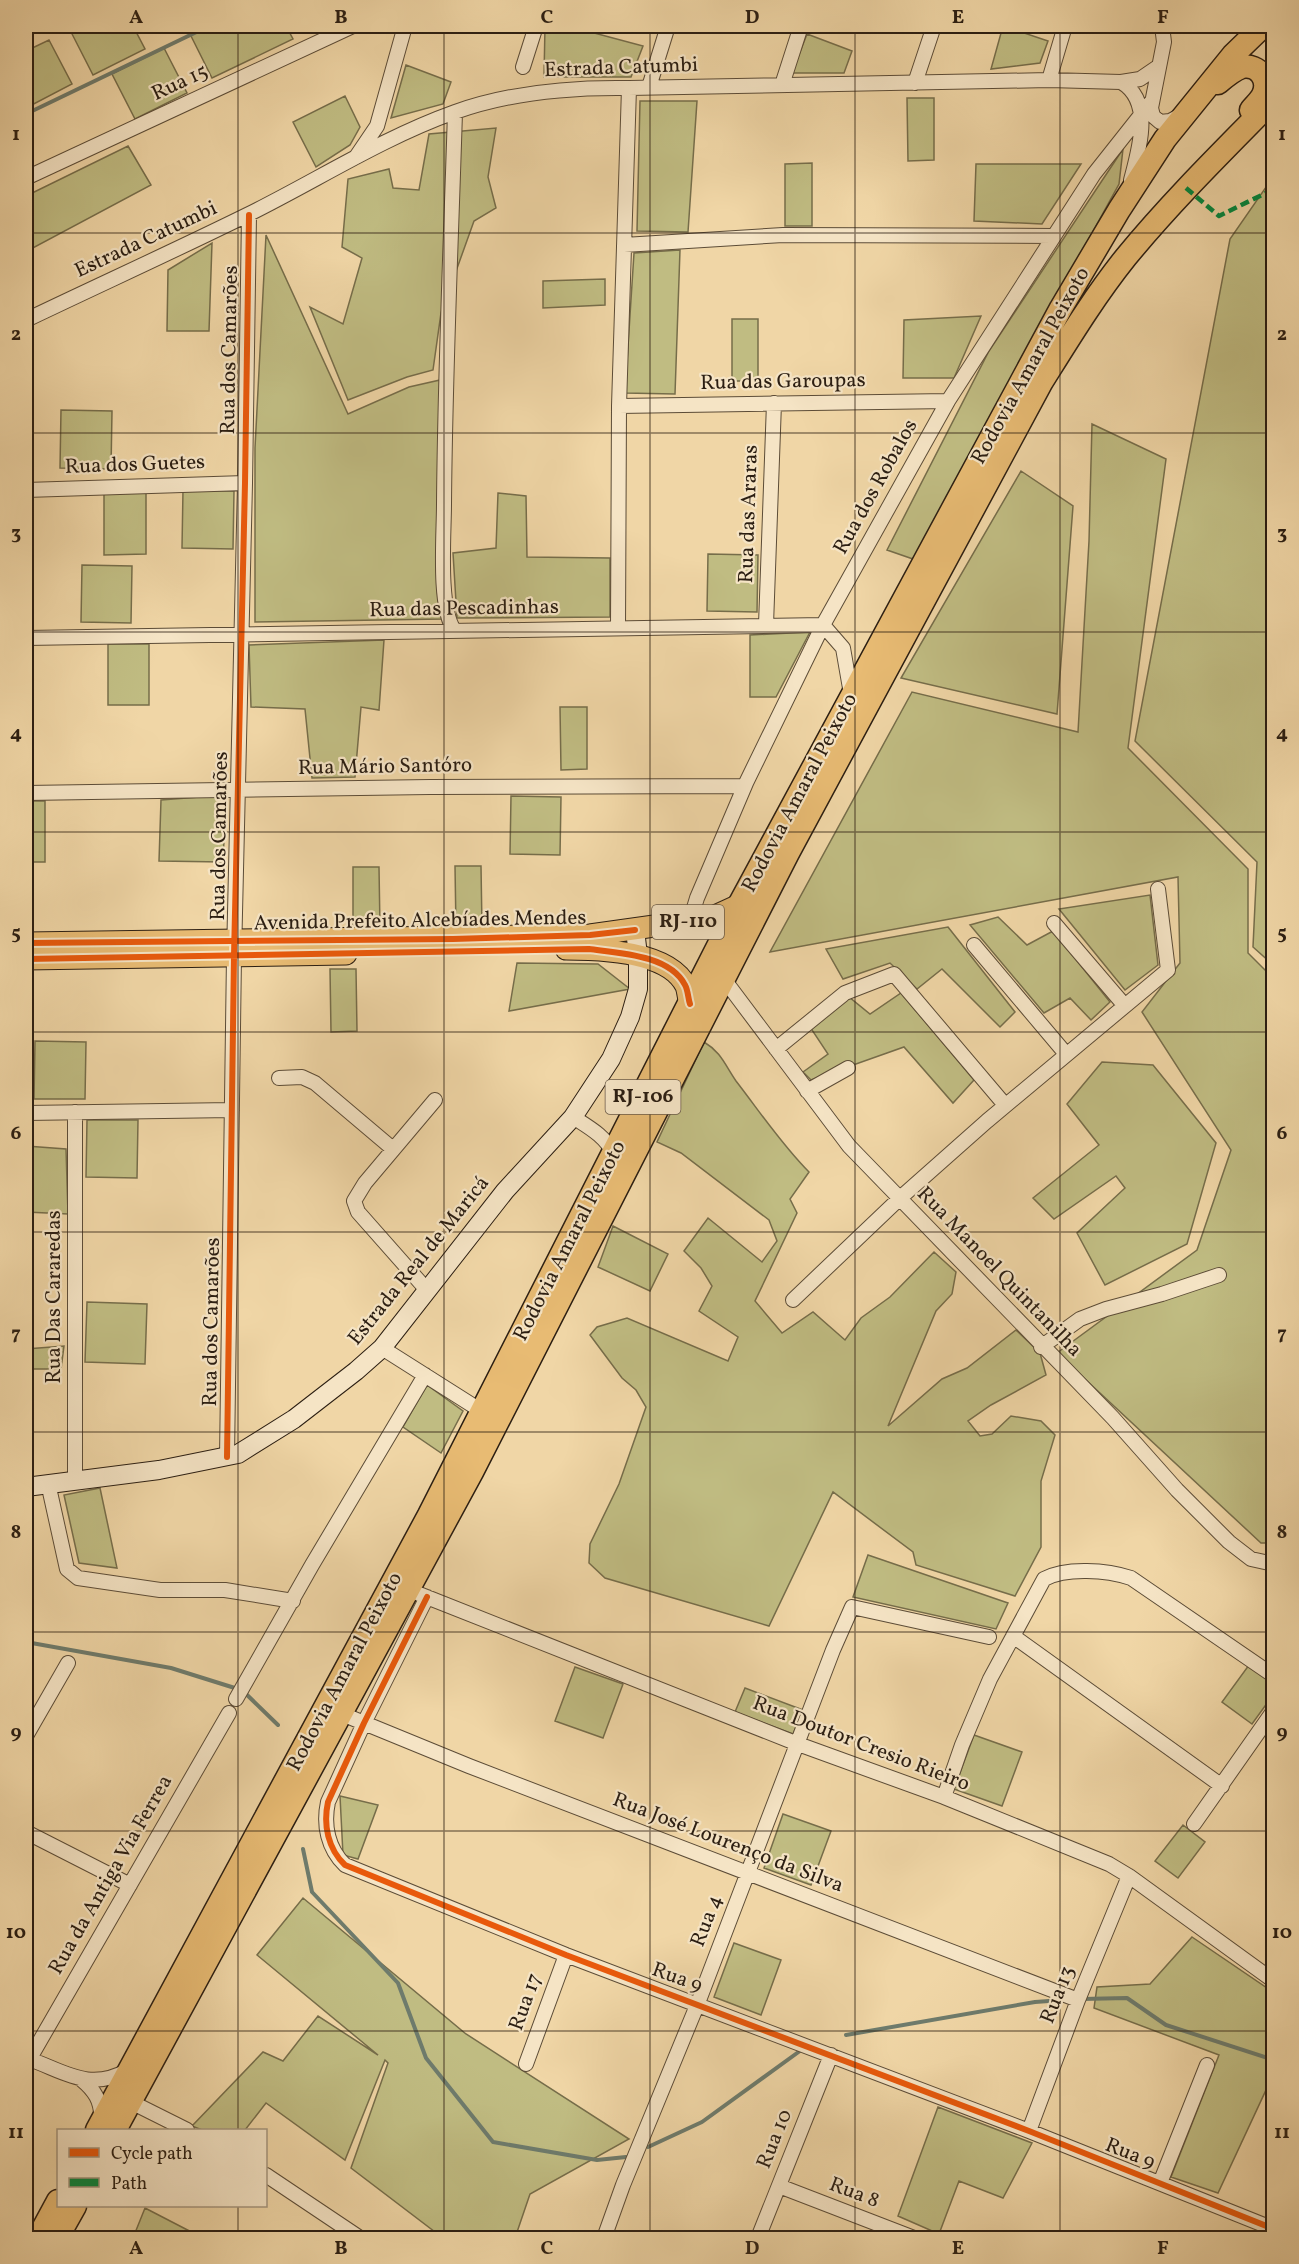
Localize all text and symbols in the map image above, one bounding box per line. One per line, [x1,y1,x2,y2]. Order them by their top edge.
text: A [129,4,143,32]
text: B [334,4,348,32]
text: C [541,4,554,32]
text: D [745,4,759,32]
text: E [952,4,964,32]
text: F [1157,4,1169,32]
street label: Estrada Catumbi [543,51,699,85]
street label: Rua 15 [147,57,213,109]
text: 1 [12,121,20,149]
text: 1 [1278,121,1286,149]
street label: Estrada Catumbi [70,194,222,286]
street label: Rodovia Amaral Peixoto [965,262,1097,470]
street label: Rua dos Camarões [214,265,246,435]
text: 2 [11,321,21,349]
text: 2 [1277,321,1287,349]
street label: Rua das Garoupas [700,366,866,398]
street label: Rua dos Robalos [827,414,925,560]
street label: Rua das Araras [732,444,766,584]
street label: Rua dos Guetes [64,448,206,482]
text: 3 [11,520,21,548]
text: 3 [1277,520,1287,548]
street label: Rua das Pescadinhas [369,593,559,625]
street label: Rodovia Amaral Peixoto [735,688,865,898]
text: 4 [10,720,22,748]
text: 4 [1276,720,1288,748]
street label: Rua dos Camarões [204,751,236,921]
street label: Rua Mário Santóro [298,751,472,783]
street label: Avenida Prefeito Alcebíades Mendes [253,904,587,938]
road number: RJ-110 [652,905,724,939]
text: 5 [11,920,21,948]
text: 5 [1277,920,1287,948]
road number: RJ-106 [606,1080,680,1114]
text: 6 [11,1120,22,1148]
text: 6 [1277,1120,1288,1148]
street label: Rodovia Amaral Peixoto [507,1136,633,1346]
street label: Estrada Real de Maricá [341,1170,497,1352]
street label: Rua Manoel Quintanilha [910,1180,1088,1364]
street label: Rua Das Cararedas [40,1210,69,1384]
street label: Rua dos Camarões [196,1237,228,1407]
text: 7 [11,1320,21,1348]
text: 7 [1277,1320,1287,1348]
text: 8 [11,1519,21,1547]
text: 8 [1277,1519,1287,1547]
street label: Rodovia Amaral Peixoto [280,1567,410,1777]
street label: Rua Doutor Cresio Rieiro [748,1689,974,1799]
text: 9 [10,1719,22,1747]
text: 9 [1276,1719,1288,1747]
street label: Rua da Antiga Via Ferrea [42,1770,180,1980]
street label: Rua José Lourenço da Silva [608,1786,848,1900]
street label: Rua 4 [684,1891,730,1951]
text: 10 [6,1919,26,1947]
text: 10 [1272,1919,1292,1947]
street label: Rua 9 [648,1956,706,2001]
street label: Rua 13 [1033,1962,1083,2028]
street label: Rua 17 [502,1969,550,2035]
street label: Rua 10 [750,2105,800,2173]
text: 11 [8,2119,24,2147]
text: 11 [1274,2119,1290,2147]
legend [57,2129,267,2207]
street label: Rua 9 [1101,2131,1160,2177]
text: Cycle path [111,2142,193,2167]
street label: Rua 8 [825,2170,883,2216]
text: Path [111,2172,147,2197]
text: A [129,2235,143,2263]
text: B [334,2235,348,2263]
text: C [541,2235,554,2263]
text: D [745,2235,759,2263]
text: E [952,2235,964,2263]
text: F [1157,2235,1169,2263]

